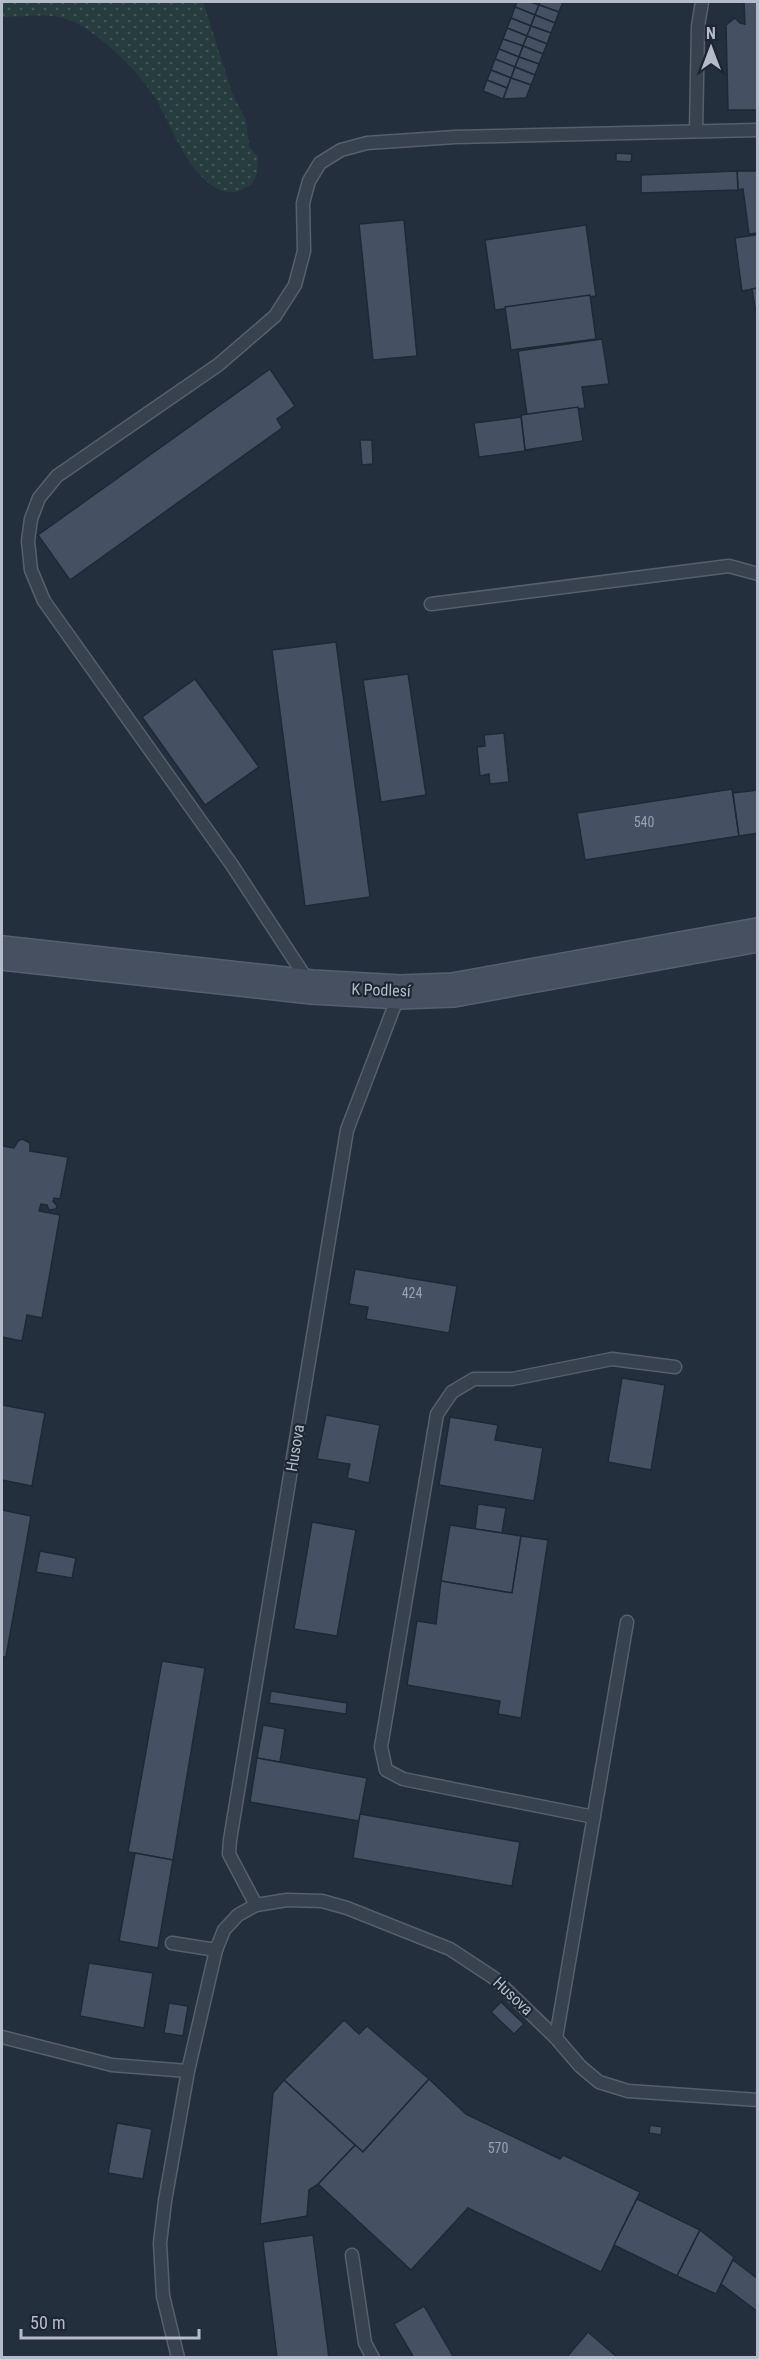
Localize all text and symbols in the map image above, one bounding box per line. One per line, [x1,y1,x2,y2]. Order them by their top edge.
north arrow [681,18,741,78]
text: N [706,24,716,43]
house number: 540 [634,814,654,830]
street label: K Podlesí [351,979,412,1001]
house number: 424 [402,1285,422,1301]
street label: Husova [282,1423,308,1473]
street label: Husova [489,1973,537,2019]
house number: 570 [488,2140,508,2156]
scale bar [21,2302,200,2340]
text: 50 m [30,2312,65,2333]

